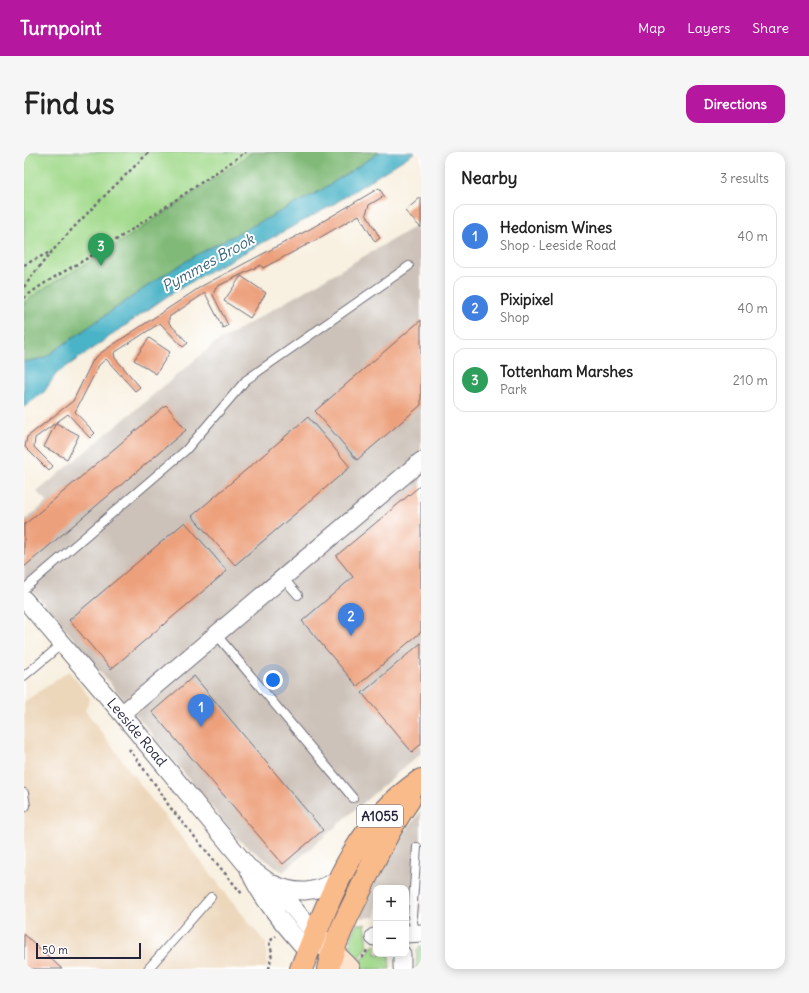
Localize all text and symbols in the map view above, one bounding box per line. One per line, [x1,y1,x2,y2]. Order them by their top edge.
text: Turnpoint [20,16,101,40]
text: Map [638,19,665,37]
text: Layers [687,19,730,37]
text: Share [752,19,789,37]
button: Directions [686,85,785,123]
text: Find us [24,86,115,122]
text: Nearby [461,167,517,189]
text: 3 results [720,170,769,187]
text: Hedonism Wines [500,218,612,237]
text: 1 [472,228,478,245]
text: 40 m [737,228,768,245]
water label: Pymmes Brook [158,229,258,296]
pin: 3 [88,233,114,266]
text: Shop · Leeside Road [500,237,616,254]
text: Pixipixel [500,290,553,309]
text: 2 [471,300,479,317]
text: 40 m [737,300,768,317]
text: Shop [500,309,529,326]
text: Tottenham Marshes [500,362,633,381]
text: 3 [471,372,479,389]
text: 210 m [733,372,768,389]
text: Park [500,381,527,398]
pin: 2 [338,603,364,636]
your location [263,670,283,690]
street label: Leeside Road [103,694,171,770]
pin: 1 [188,694,214,727]
road number: A1055 [357,805,403,827]
map controls [373,885,409,957]
button: + [373,885,409,921]
button: − [373,921,409,957]
scale bar [36,941,141,960]
text: 50 m [42,943,68,957]

